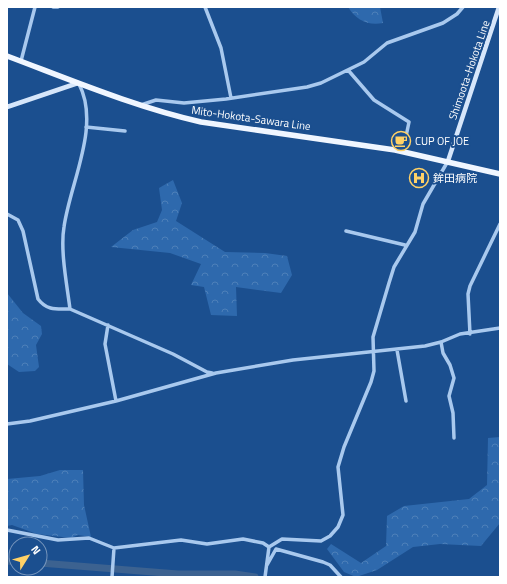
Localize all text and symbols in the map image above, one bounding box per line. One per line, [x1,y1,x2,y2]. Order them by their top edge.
street label: Shimoota-Hokota Line [444,18,494,122]
street label: Mito-Hokota-Sawara Line [190,102,312,134]
cafe icon: CUP OF JOE [390,130,412,152]
place label: CUP OF JOE [415,133,469,149]
hospital icon: 鉾田病院 [408,167,430,189]
place label: 鉾田病院 [433,170,477,186]
north arrow [8,536,48,576]
text: N [27,542,45,558]

